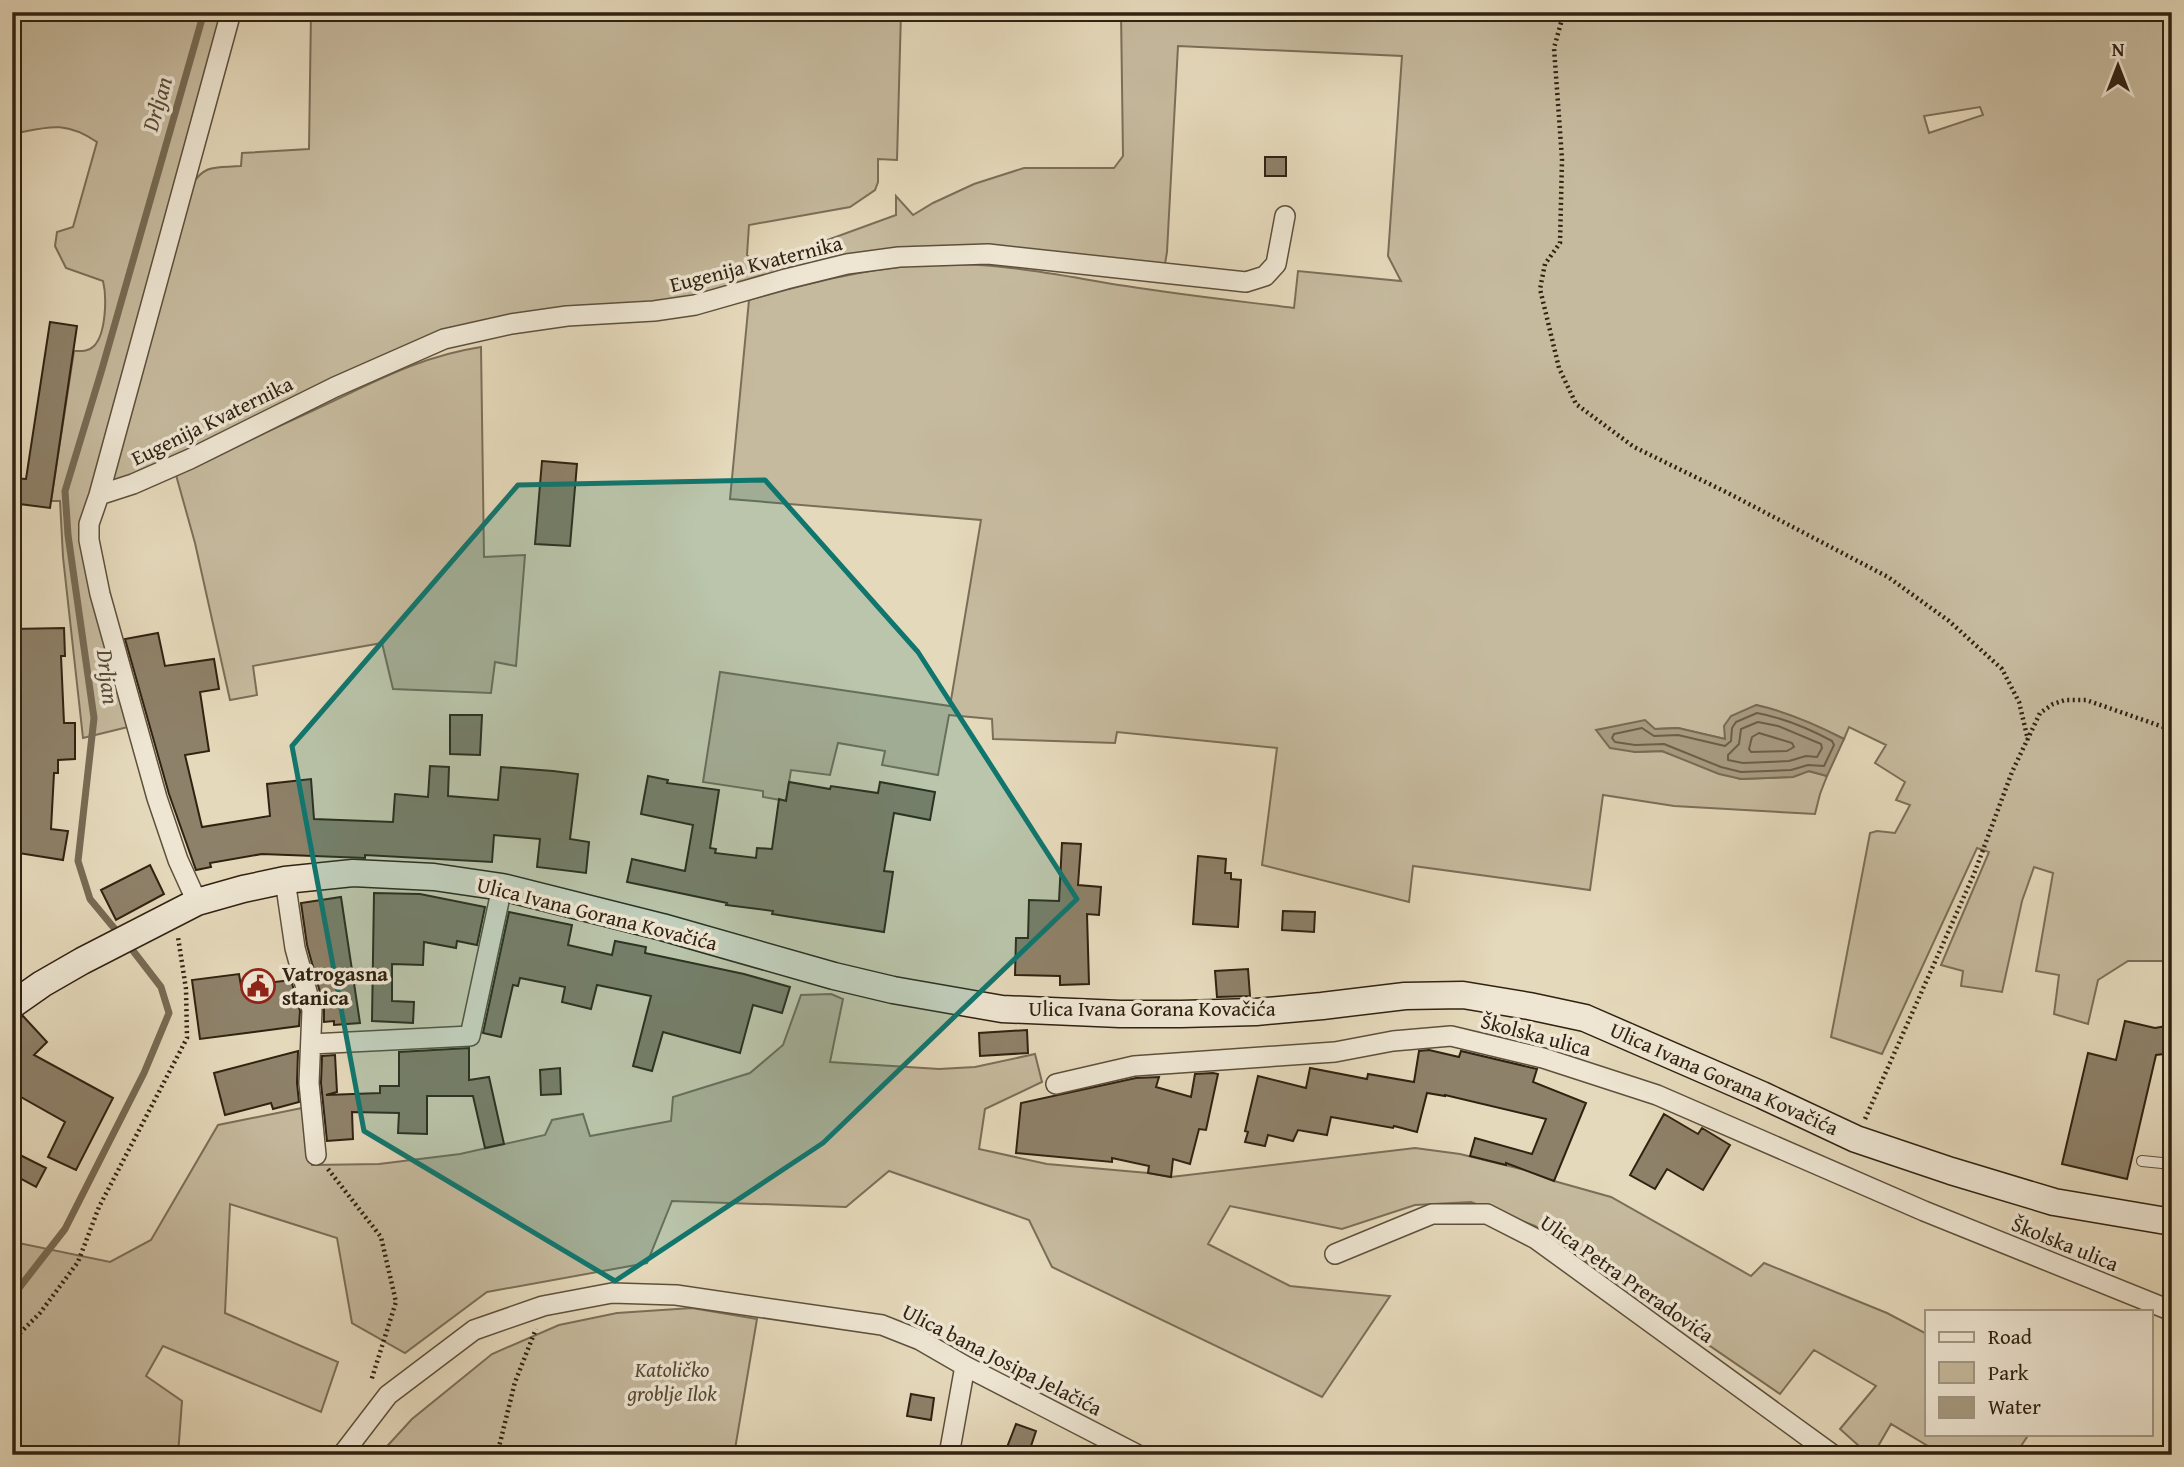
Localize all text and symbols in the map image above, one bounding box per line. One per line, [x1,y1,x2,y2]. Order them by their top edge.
north arrow [2082,32,2152,102]
text: N [2112,35,2125,63]
water label: Drljan [133,72,180,136]
street label: Eugenija Kvaternika [666,227,845,300]
street label: Eugenija Kvaternika [126,368,298,473]
water label: Drljan [89,647,128,707]
street label: Ulica Ivana Gorana Kovačića [473,869,721,958]
place label: Vatrogasna stanica [282,958,388,1013]
public building icon: Vatrogasna stanica [239,967,277,1005]
street label: Ulica Ivana Gorana Kovačića [1028,993,1276,1024]
street label: Školska ulica [1478,1005,1595,1064]
street label: Ulica Ivana Gorana Kovačića [1605,1014,1843,1143]
street label: Ulica Petra Preradovića [1534,1207,1721,1350]
street label: Školska ulica [2007,1208,2123,1279]
street label: Ulica bana Josipa Jelačića [897,1296,1108,1424]
legend [1925,1310,2152,1436]
text: Road [1988,1321,2033,1352]
park label: Katoličko groblje Ilok [626,1354,717,1409]
text: Park [1988,1357,2029,1388]
text: Water [1988,1391,2041,1422]

